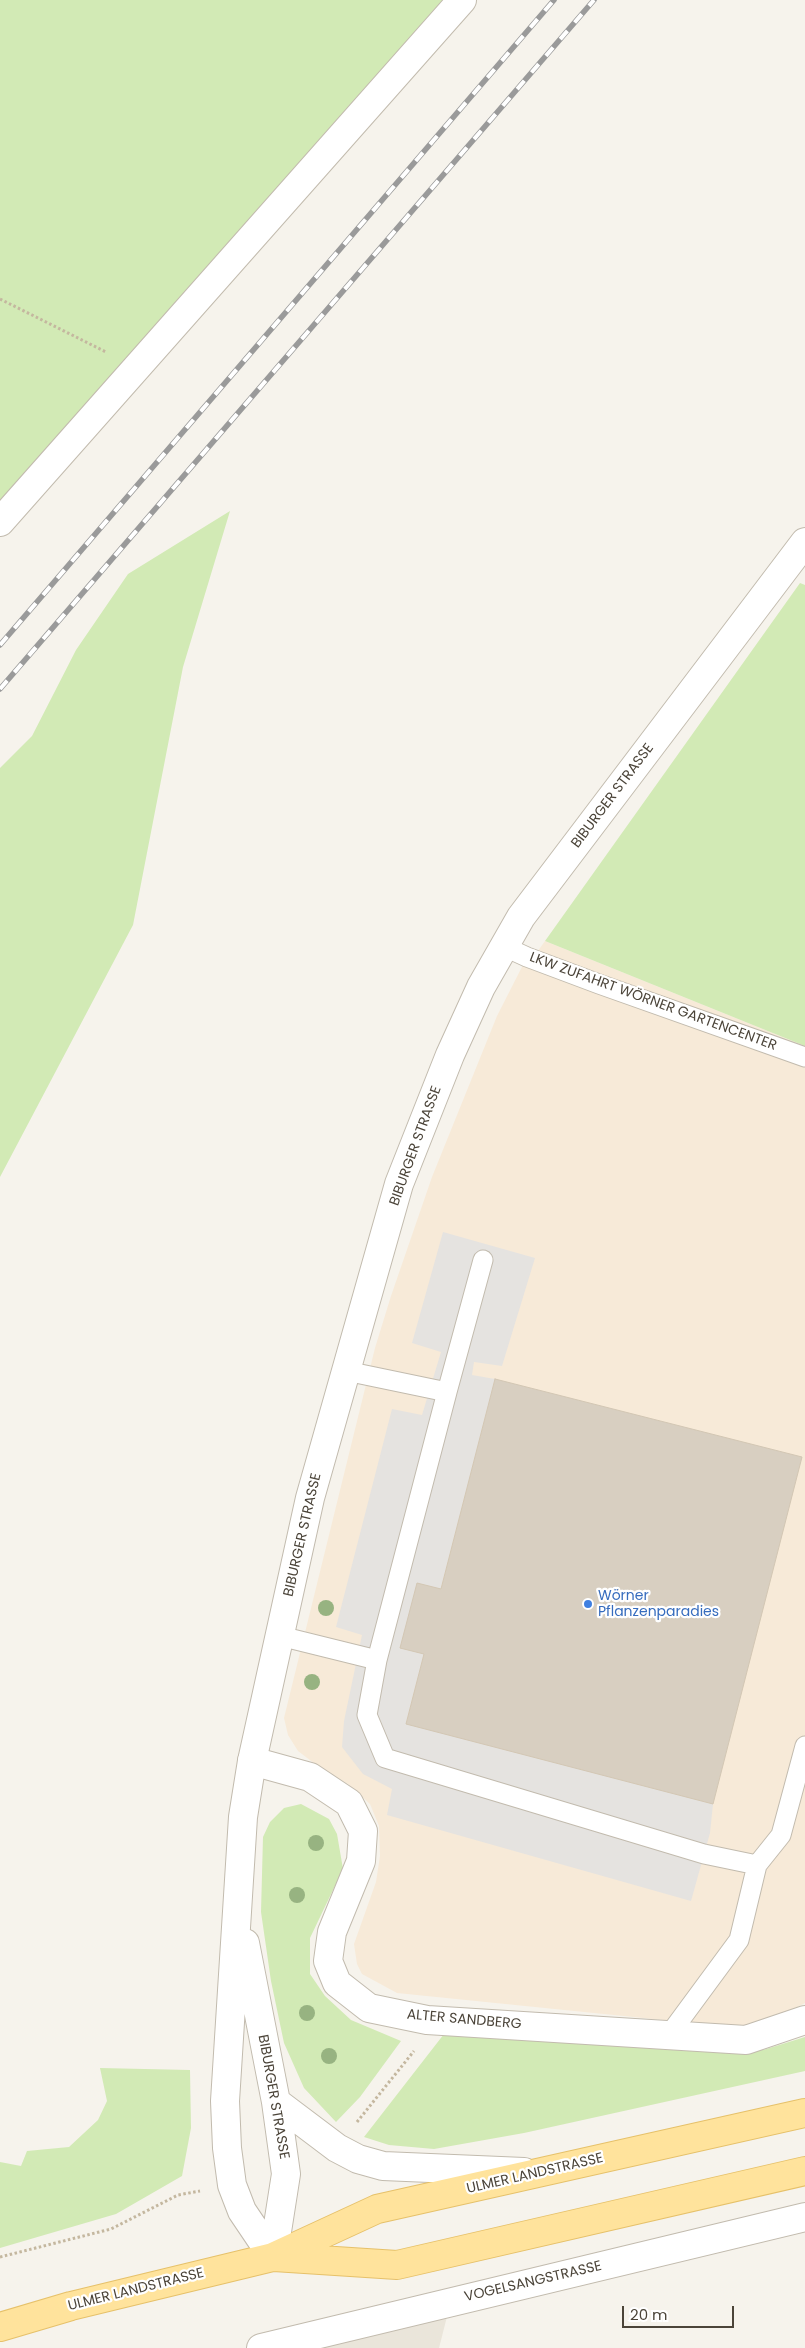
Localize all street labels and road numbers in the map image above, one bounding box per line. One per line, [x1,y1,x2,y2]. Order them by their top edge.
street label: BIBURGER STRASSE [568,741,658,851]
street label: LKW ZUFAHRT WÖRNER GARTENCENTER [527,949,779,1055]
street label: BIBURGER STRASSE [387,1084,445,1208]
street label: BIBURGER STRASSE [281,1472,325,1598]
street label: ALTER SANDBERG [406,2007,522,2033]
street label: BIBURGER STRASSE [254,2033,292,2161]
street label: ULMER LANDSTRASSE [465,2150,605,2198]
street label: VOGELSANGSTRASSE [463,2258,603,2306]
street label: ULMER LANDSTRASSE [66,2265,206,2315]

